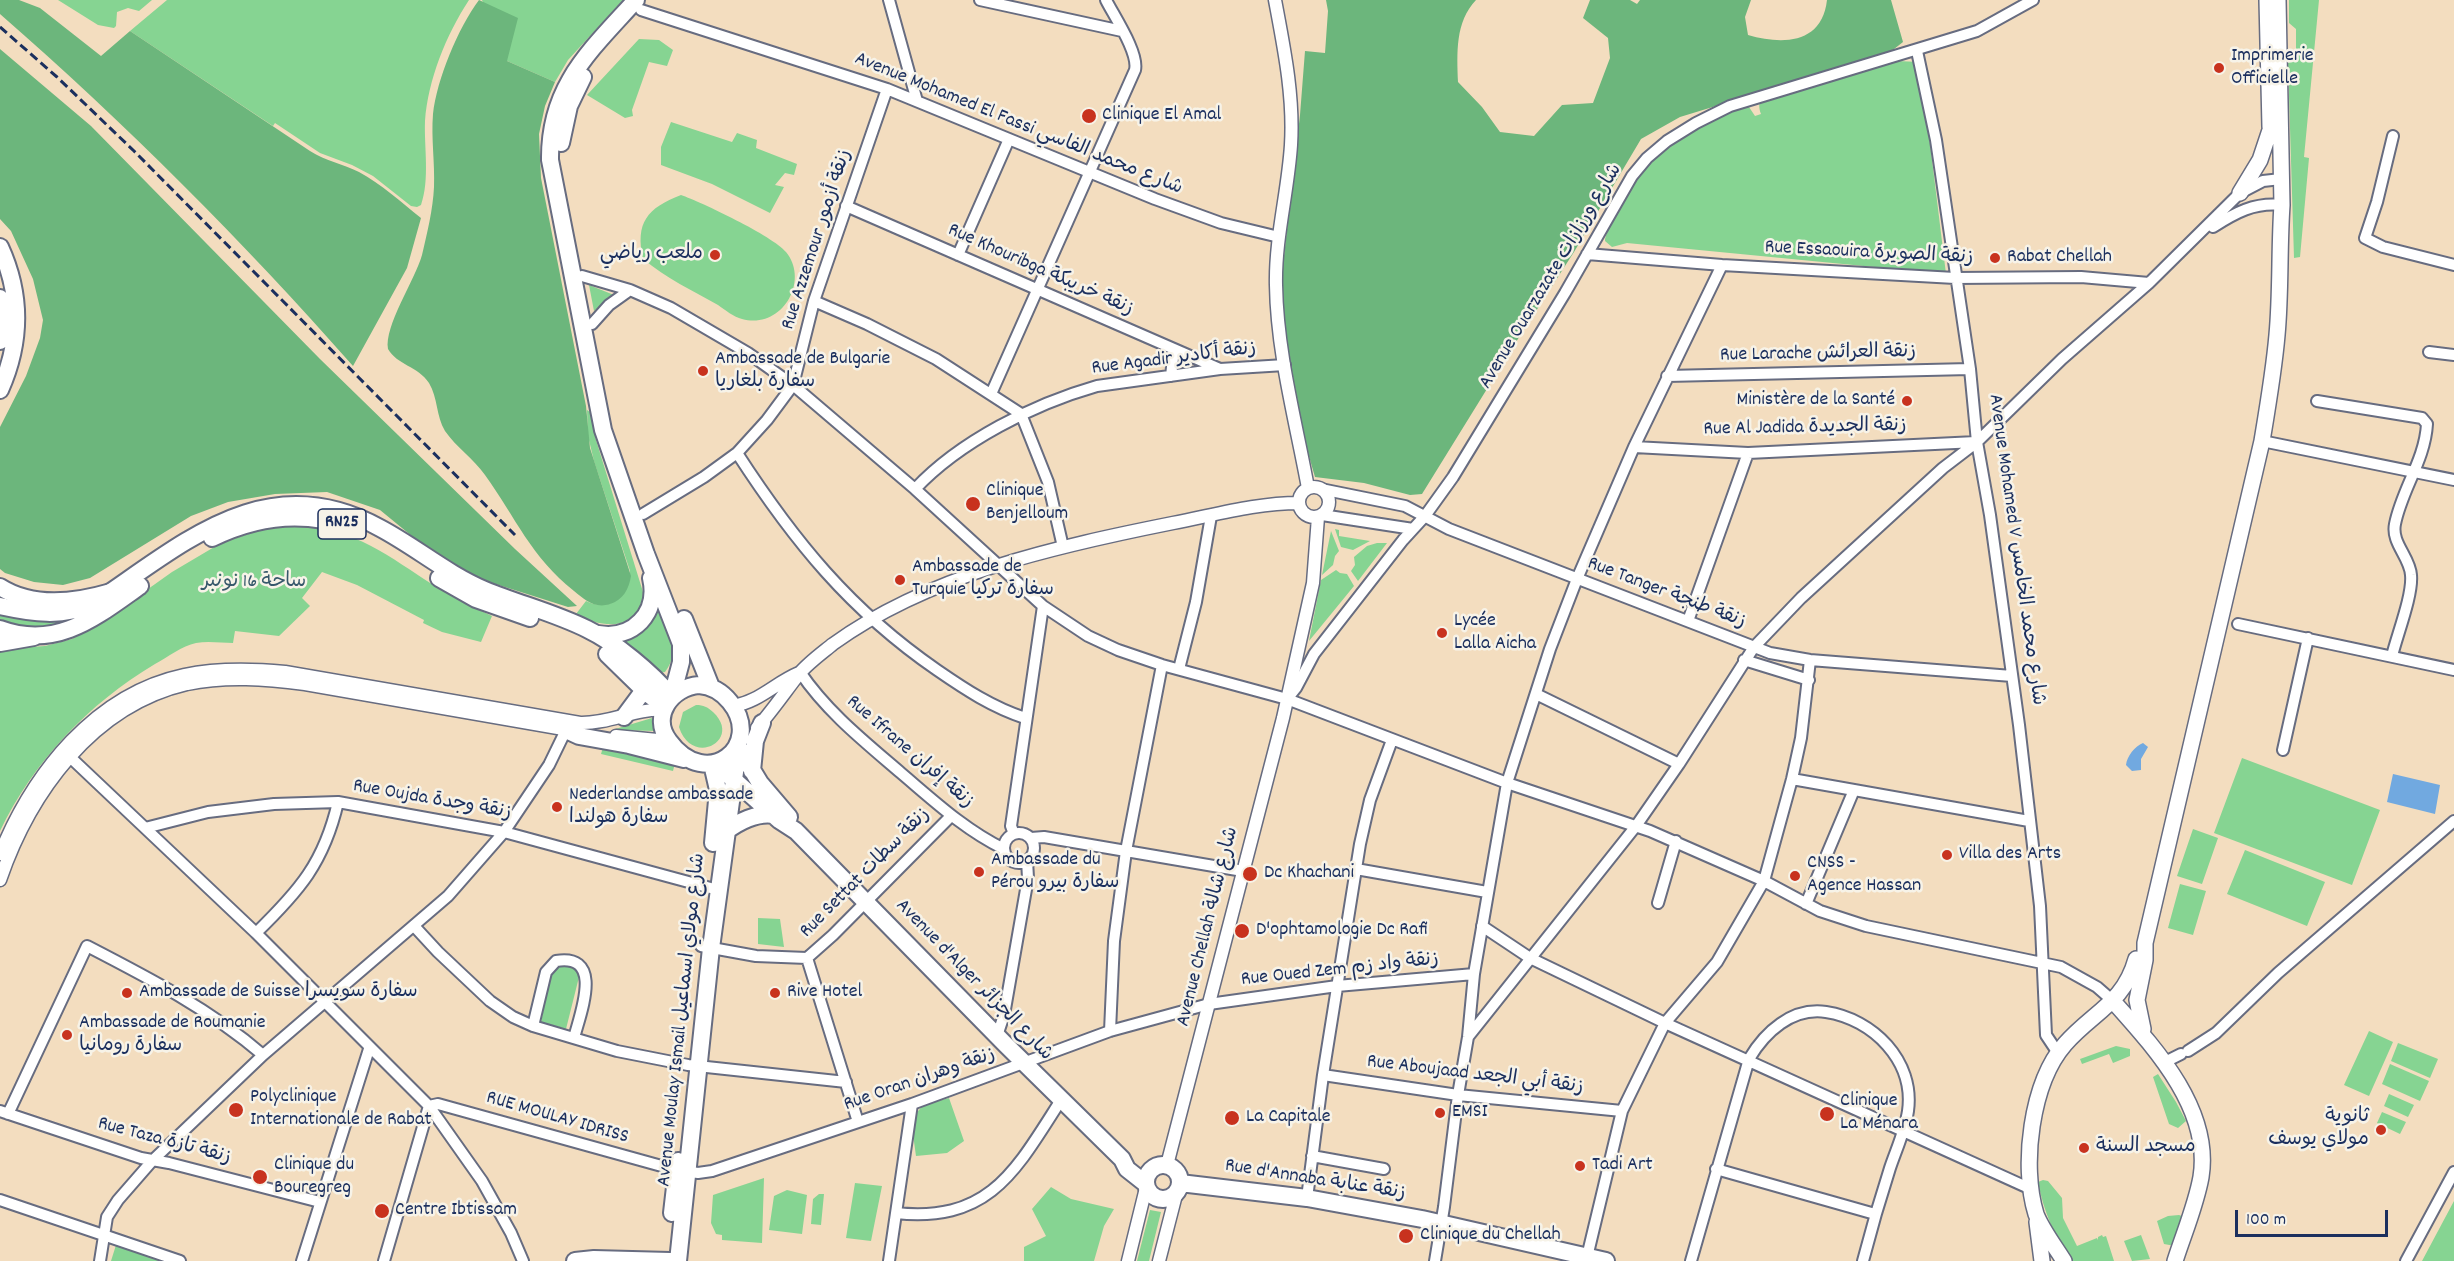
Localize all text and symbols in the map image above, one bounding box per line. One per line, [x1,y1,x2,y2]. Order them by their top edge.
place label: Imprimerie Officielle [2231,45,2314,92]
street label: Avenue Mohamed El Fassi شارع محمد الفاسي [850,48,1186,202]
marker: Imprimerie Officielle [2212,61,2226,75]
place label: Clinique El Amal [1102,104,1221,128]
marker: Clinique El Amal [1080,107,1098,125]
street label: Rue Azzemour زنقة أزمور [778,147,858,333]
street label: Avenue Ouarzazate شارع ورزازات [1475,160,1629,394]
street label: Rue Khouribga زنقة خريبكة [944,219,1136,323]
street label: Rue Essaouira زنقة الصويرة [1764,237,1974,271]
place label: ملعب رياضي [600,243,703,267]
place label: Rabat Chellah [2007,246,2112,270]
marker: ملعب رياضي [708,248,722,262]
marker: Rabat Chellah [1988,251,2002,265]
street label: Rue Agadir زنقة أكادير [1090,338,1258,382]
street label: Rue Larache زنقة العرائش [1720,341,1916,369]
place label: Ambassade de Bulgarie سفارة بلغاريا [715,348,890,395]
marker: Ambassade de Bulgarie سفارة بلغاريا [696,364,710,378]
place label: Ministère de la Santé [1737,389,1895,413]
street label: Avenue Mohamed V شارع محمد الخامس [1981,393,2049,707]
marker: Ministère de la Santé [1900,394,1914,408]
street label: Rue Al Jadida زنقة الجديدة [1703,415,1907,443]
place label: Clinique Benjelloum [986,480,1068,527]
marker: Clinique Benjelloum [964,495,982,513]
road number: RN25 [318,509,366,539]
street label: Rue Tanger زنقة طنجة [1583,553,1749,635]
place label: Ambassade de Turquie سفارة تركيا [912,556,1054,603]
park label: ساحة 16 نونبر [202,571,306,595]
marker: Ambassade de Turquie سفارة تركيا [893,573,907,587]
place label: Lycée Lalla Aicha [1454,610,1536,657]
marker: Lycée Lalla Aicha [1435,626,1449,640]
street label: Rue Ifrane زنقة إفران [840,691,978,815]
street label: Rue Oujda زنقة وجدة [351,775,513,827]
place label: Nederlandse ambassade سفارة هولندا [569,784,753,831]
marker: Nederlandse ambassade سفارة هولندا [550,800,564,814]
street label: Rue Settat زنقة سطات [796,804,936,944]
street label: Avenue Chellah شارع شالة [1173,825,1245,1029]
place label: Villa des Arts [1959,843,2061,867]
marker: Villa des Arts [1940,848,1954,862]
place label: Ambassade du Pérou سفارة بيرو [991,849,1119,896]
street label: Avenue Moulay Ismail شارع مولاي اسماعيل [654,852,712,1188]
place label: CNSS - Agence Hassan [1807,852,1921,899]
place label: Dc Khachani [1264,862,1354,886]
marker: Ambassade du Pérou سفارة بيرو [972,865,986,879]
marker: Dc Khachani [1241,865,1259,883]
marker: CNSS - Agence Hassan [1788,869,1802,883]
street label: Avenue d'Alger شارع الجزائر [889,895,1057,1067]
place label: D'ophtamologie Dc Rafi [1256,919,1428,943]
marker: D'ophtamologie Dc Rafi [1233,922,1251,940]
street label: Rue Oued Zem زنقة واد زم [1240,949,1440,993]
place label: Ambassade de Suisse سفارة سويسرا [139,981,418,1005]
place label: Rive Hotel [787,981,862,1005]
marker: Ambassade de Suisse سفارة سويسرا [120,986,134,1000]
marker: Rive Hotel [768,986,782,1000]
place label: Ambassade de Roumanie سفارة رومانيا [79,1012,266,1059]
marker: Ambassade de Roumanie سفارة رومانيا [60,1028,74,1042]
street label: Rue Oran زنقة وهران [841,1044,999,1118]
street label: Rue Aboujaad زنقة أبي الجعد [1365,1051,1585,1101]
place label: Polyclinique Internationale de Rabat [250,1086,432,1133]
street label: RUE MOULAY IDRISS [483,1087,631,1151]
place label: Clinique La Ménara [1840,1090,1918,1137]
marker: Polyclinique Internationale de Rabat [227,1101,245,1119]
place label: EMSI [1452,1101,1488,1125]
marker: Clinique La Ménara [1818,1105,1836,1123]
place label: La Capitale [1246,1106,1331,1130]
marker: EMSI [1433,1106,1447,1120]
place label: ثانوية مولاي يوسف [2268,1106,2369,1153]
marker: La Capitale [1223,1109,1241,1127]
street label: Rue Taza زنقة تازة [95,1113,233,1171]
marker: ثانوية مولاي يوسف [2374,1123,2388,1137]
place label: مسجد السنة [2096,1136,2196,1160]
marker: مسجد السنة [2077,1141,2091,1155]
place label: Clinique du Bouregreg [274,1154,354,1201]
place label: Tadi Art [1592,1154,1653,1178]
street label: Rue d'Annaba زنقة عنابة [1223,1155,1407,1207]
marker: Tadi Art [1573,1159,1587,1173]
marker: Clinique du Bouregreg [251,1168,269,1186]
scale bar [2238,1198,2391,1236]
place label: Centre Ibtissam [395,1199,517,1223]
marker: Centre Ibtissam [373,1202,391,1220]
text: 100 m [2246,1208,2286,1233]
place label: Clinique du Chellah [1420,1224,1561,1248]
marker: Clinique du Chellah [1397,1227,1415,1245]

